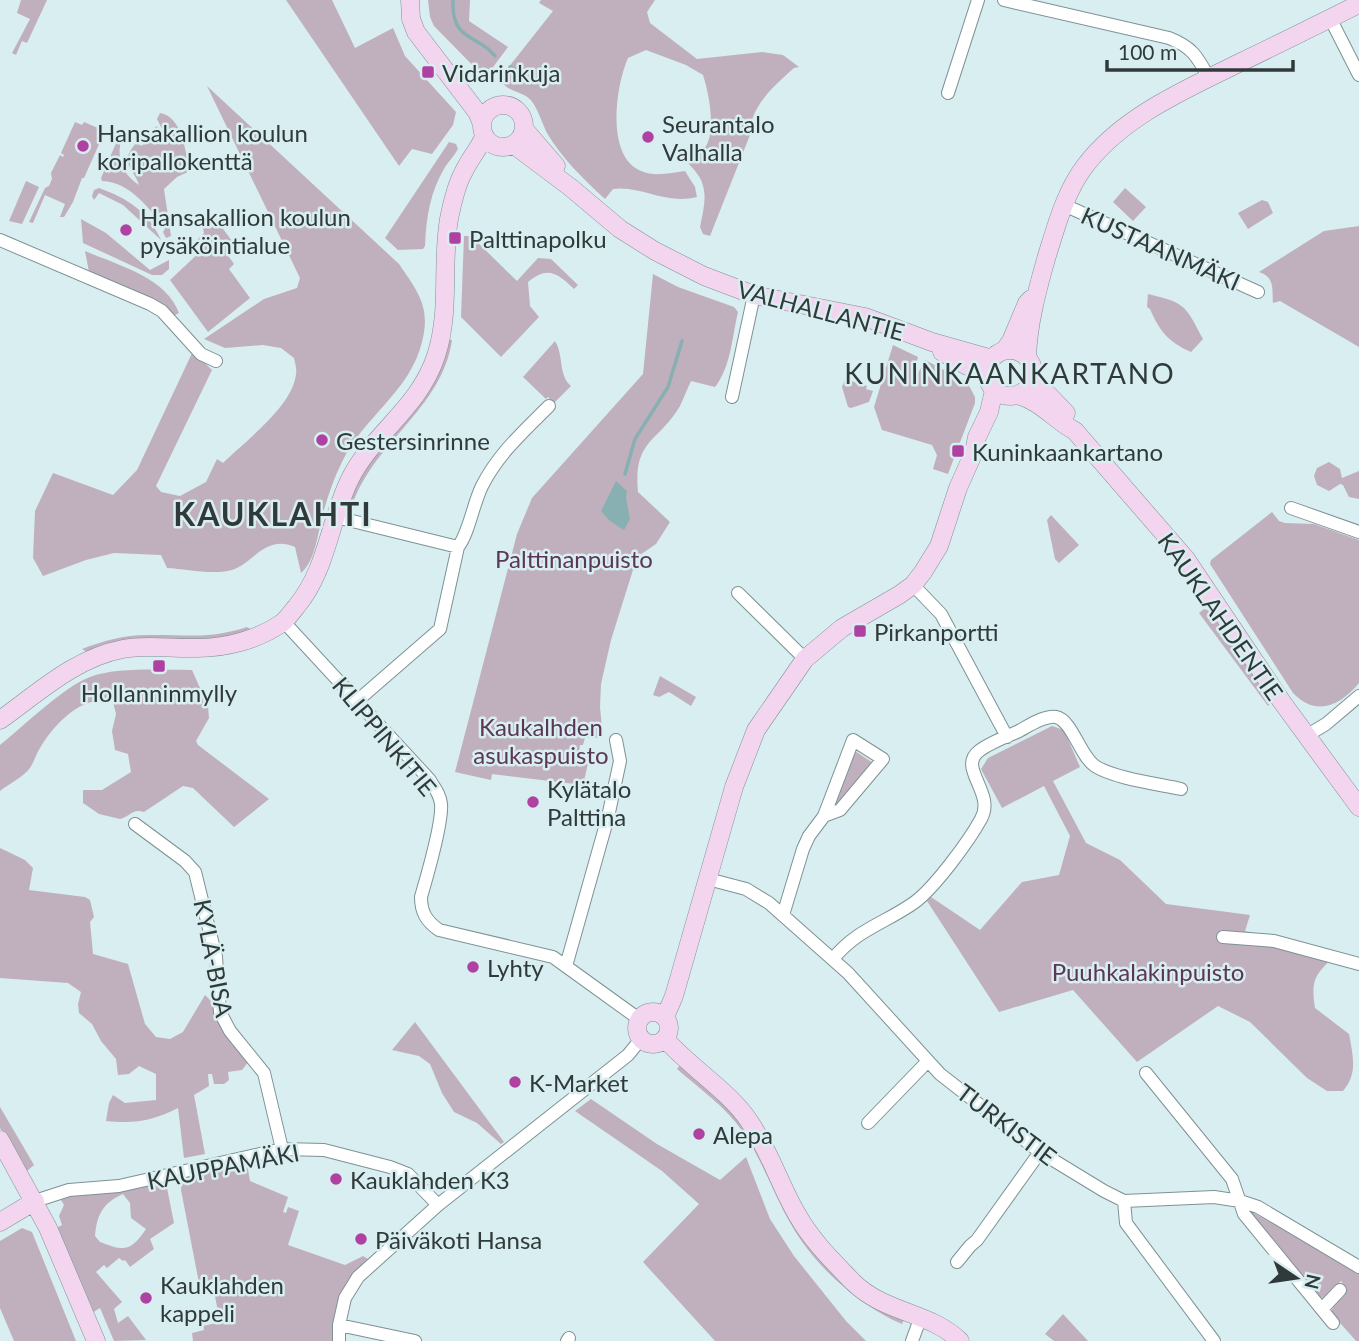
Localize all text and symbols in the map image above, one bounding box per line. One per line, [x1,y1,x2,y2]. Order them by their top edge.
scale bar [1107,28,1292,72]
text: 100 m [1118,39,1177,64]
place label: Vidarinkuja [442,58,561,87]
marker: Vidarinkuja [420,64,436,80]
place label: Seurantalo Valhalla [662,109,775,166]
place label: Hansakallion koulun koripallokenttä [97,118,308,175]
marker: Seurantalo Valhalla [640,129,656,145]
marker: Hansakallion koulun koripallokenttä [75,138,91,154]
street label: KUSTAANMÄKI [1077,200,1245,296]
place label: Hansakallion koulun pysäköintialue [140,202,351,259]
marker: Hansakallion koulun pysäköintialue [118,222,134,238]
place label: Palttinapolku [469,224,607,253]
marker: Palttinapolku [447,230,463,246]
street label: VALHALLANTIE [734,274,908,346]
district label: KUNINKAANKARTANO [844,356,1176,390]
place label: Gestersinrinne [336,426,490,455]
marker: Gestersinrinne [314,432,330,448]
place label: Kuninkaankartano [972,437,1163,466]
marker: Kuninkaankartano [950,443,966,459]
district label: KAUKLAHTI [173,494,373,533]
street label: KAUKLAHDENTIE [1153,527,1289,705]
park label: Palttinanpuisto [495,544,653,573]
place label: Pirkanportti [874,617,998,646]
marker: Pirkanportti [852,623,868,639]
marker: Hollanninmylly [151,658,167,674]
street label: KLIPPINKITIE [327,671,443,801]
place label: Hollanninmylly [81,678,238,707]
park label: Kaukalhden asukaspuisto [473,712,609,769]
place label: Kylätalo Palttina [547,774,631,831]
marker: Kylätalo Palttina [525,794,541,810]
street label: KYLÄ-BISA [188,897,240,1020]
place label: Lyhty [487,953,544,982]
park label: Puuhkalakinpuisto [1052,957,1244,986]
marker: Lyhty [465,959,481,975]
place label: K-Market [529,1068,629,1097]
marker: K-Market [507,1074,523,1090]
street label: TURKISTIE [951,1077,1063,1171]
place label: Alepa [713,1120,773,1149]
marker: Alepa [691,1126,707,1142]
street label: KAUPPAMÄKI [144,1137,302,1195]
place label: Kauklahden K3 [350,1165,510,1194]
marker: Kauklahden K3 [328,1171,344,1187]
place label: Päiväkoti Hansa [375,1225,542,1254]
marker: Päiväkoti Hansa [353,1231,369,1247]
north arrow [1261,1243,1331,1313]
place label: Kauklahden kappeli [160,1270,284,1327]
text: N [1300,1272,1326,1292]
marker: Kauklahden kappeli [138,1290,154,1306]

